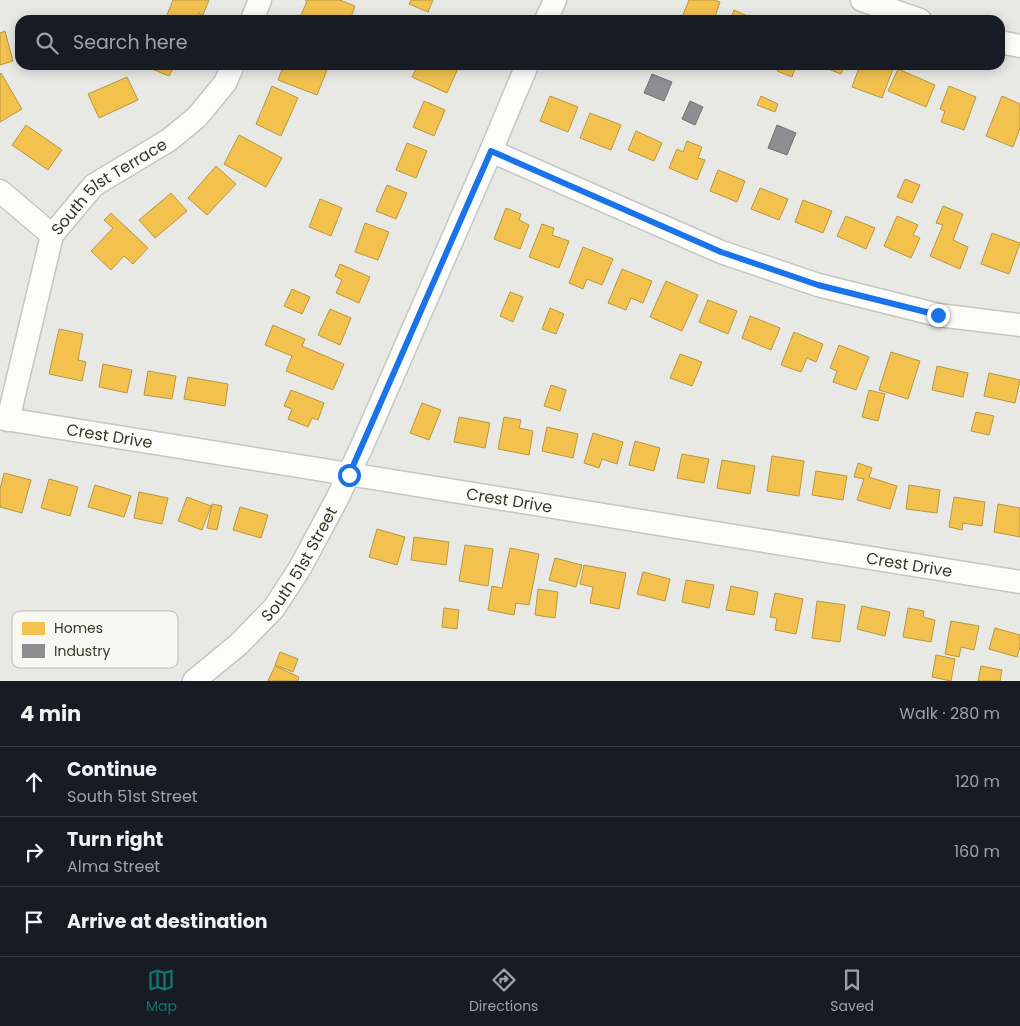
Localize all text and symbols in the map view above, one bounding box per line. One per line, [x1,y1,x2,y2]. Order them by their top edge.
search box [15,15,1005,70]
icon: search [33,29,61,57]
text: Search here [73,29,187,56]
street label: South 51st Terrace [45,132,171,240]
route end [927,304,950,327]
street label: Crest Drive [65,417,154,454]
route start [338,464,361,487]
street label: Crest Drive [465,482,554,518]
street label: South 51st Street [255,502,342,627]
street label: Crest Drive [865,546,954,582]
legend [12,611,178,668]
text: Homes [54,618,103,638]
text: Industry [54,641,110,661]
text: 4 min [20,699,81,728]
text: Walk · 280 m [899,702,1000,725]
text: Continue [67,756,157,783]
icon: ahead [20,768,48,796]
text: 120 m [955,770,1000,793]
text: South 51st Street [67,785,198,808]
text: Turn right [67,826,163,853]
icon: right [20,838,48,866]
text: 160 m [954,840,1000,863]
text: Alma Street [67,855,160,878]
icon: arrive [20,908,48,936]
text: Arrive at destination [67,908,268,935]
tab: Map [146,966,177,1017]
tab: Directions [469,966,538,1017]
tab: Saved [830,966,874,1017]

